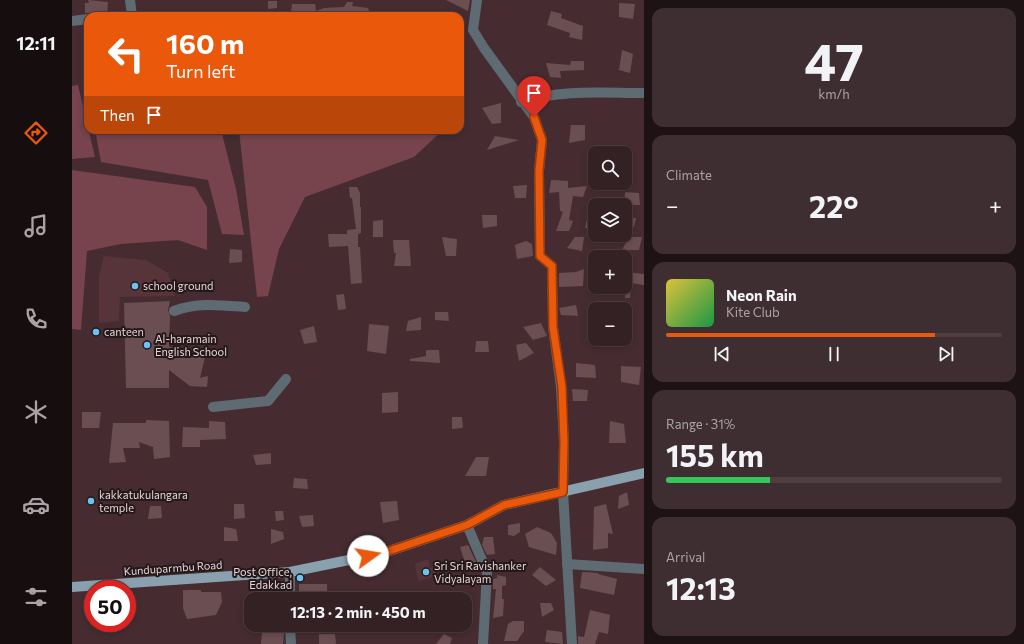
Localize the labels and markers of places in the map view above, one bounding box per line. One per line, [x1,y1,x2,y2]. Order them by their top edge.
pin [517,76,551,117]
place label: school ground [143,279,213,292]
marker: school ground [130,281,140,291]
place label: canteen [104,325,144,338]
marker: canteen [91,327,101,337]
place label: Al-haramain English School [155,332,227,358]
marker: Al-haramain English School [142,340,152,350]
place label: kakkatukulangara temple [99,488,188,514]
marker: kakkatukulangara temple [86,496,96,506]
place label: Sri Sri Ravishanker Vidyalayam [434,559,527,585]
place label: Post Office, Edakkad [233,565,292,591]
marker: Sri Sri Ravishanker Vidyalayam [421,567,431,577]
marker: Post Office, Edakkad [295,573,305,583]

